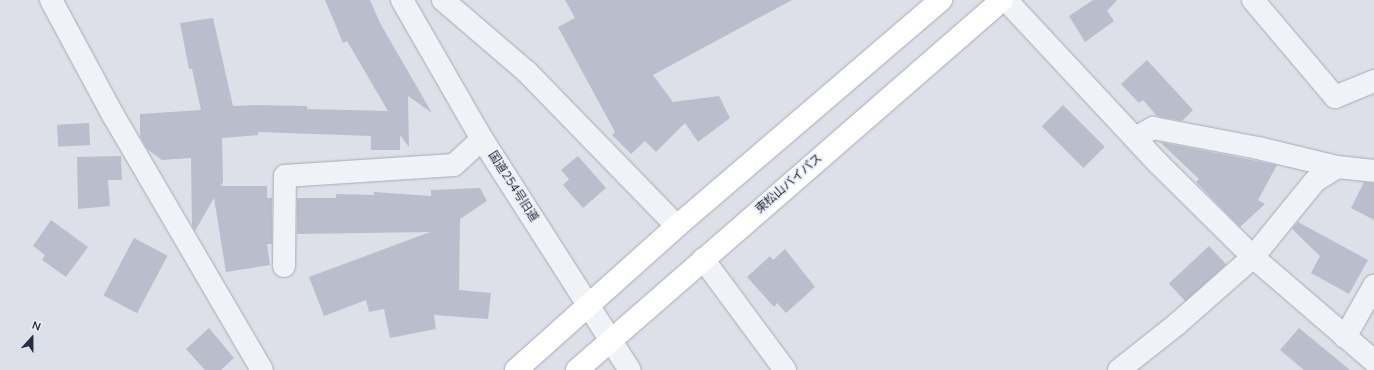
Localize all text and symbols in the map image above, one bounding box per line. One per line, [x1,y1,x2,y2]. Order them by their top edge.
street label: 国道254号旧道 [485,149,541,225]
street label: 東松山バイパス [753,151,825,217]
north arrow [12,318,52,358]
text: N [30,318,43,335]

